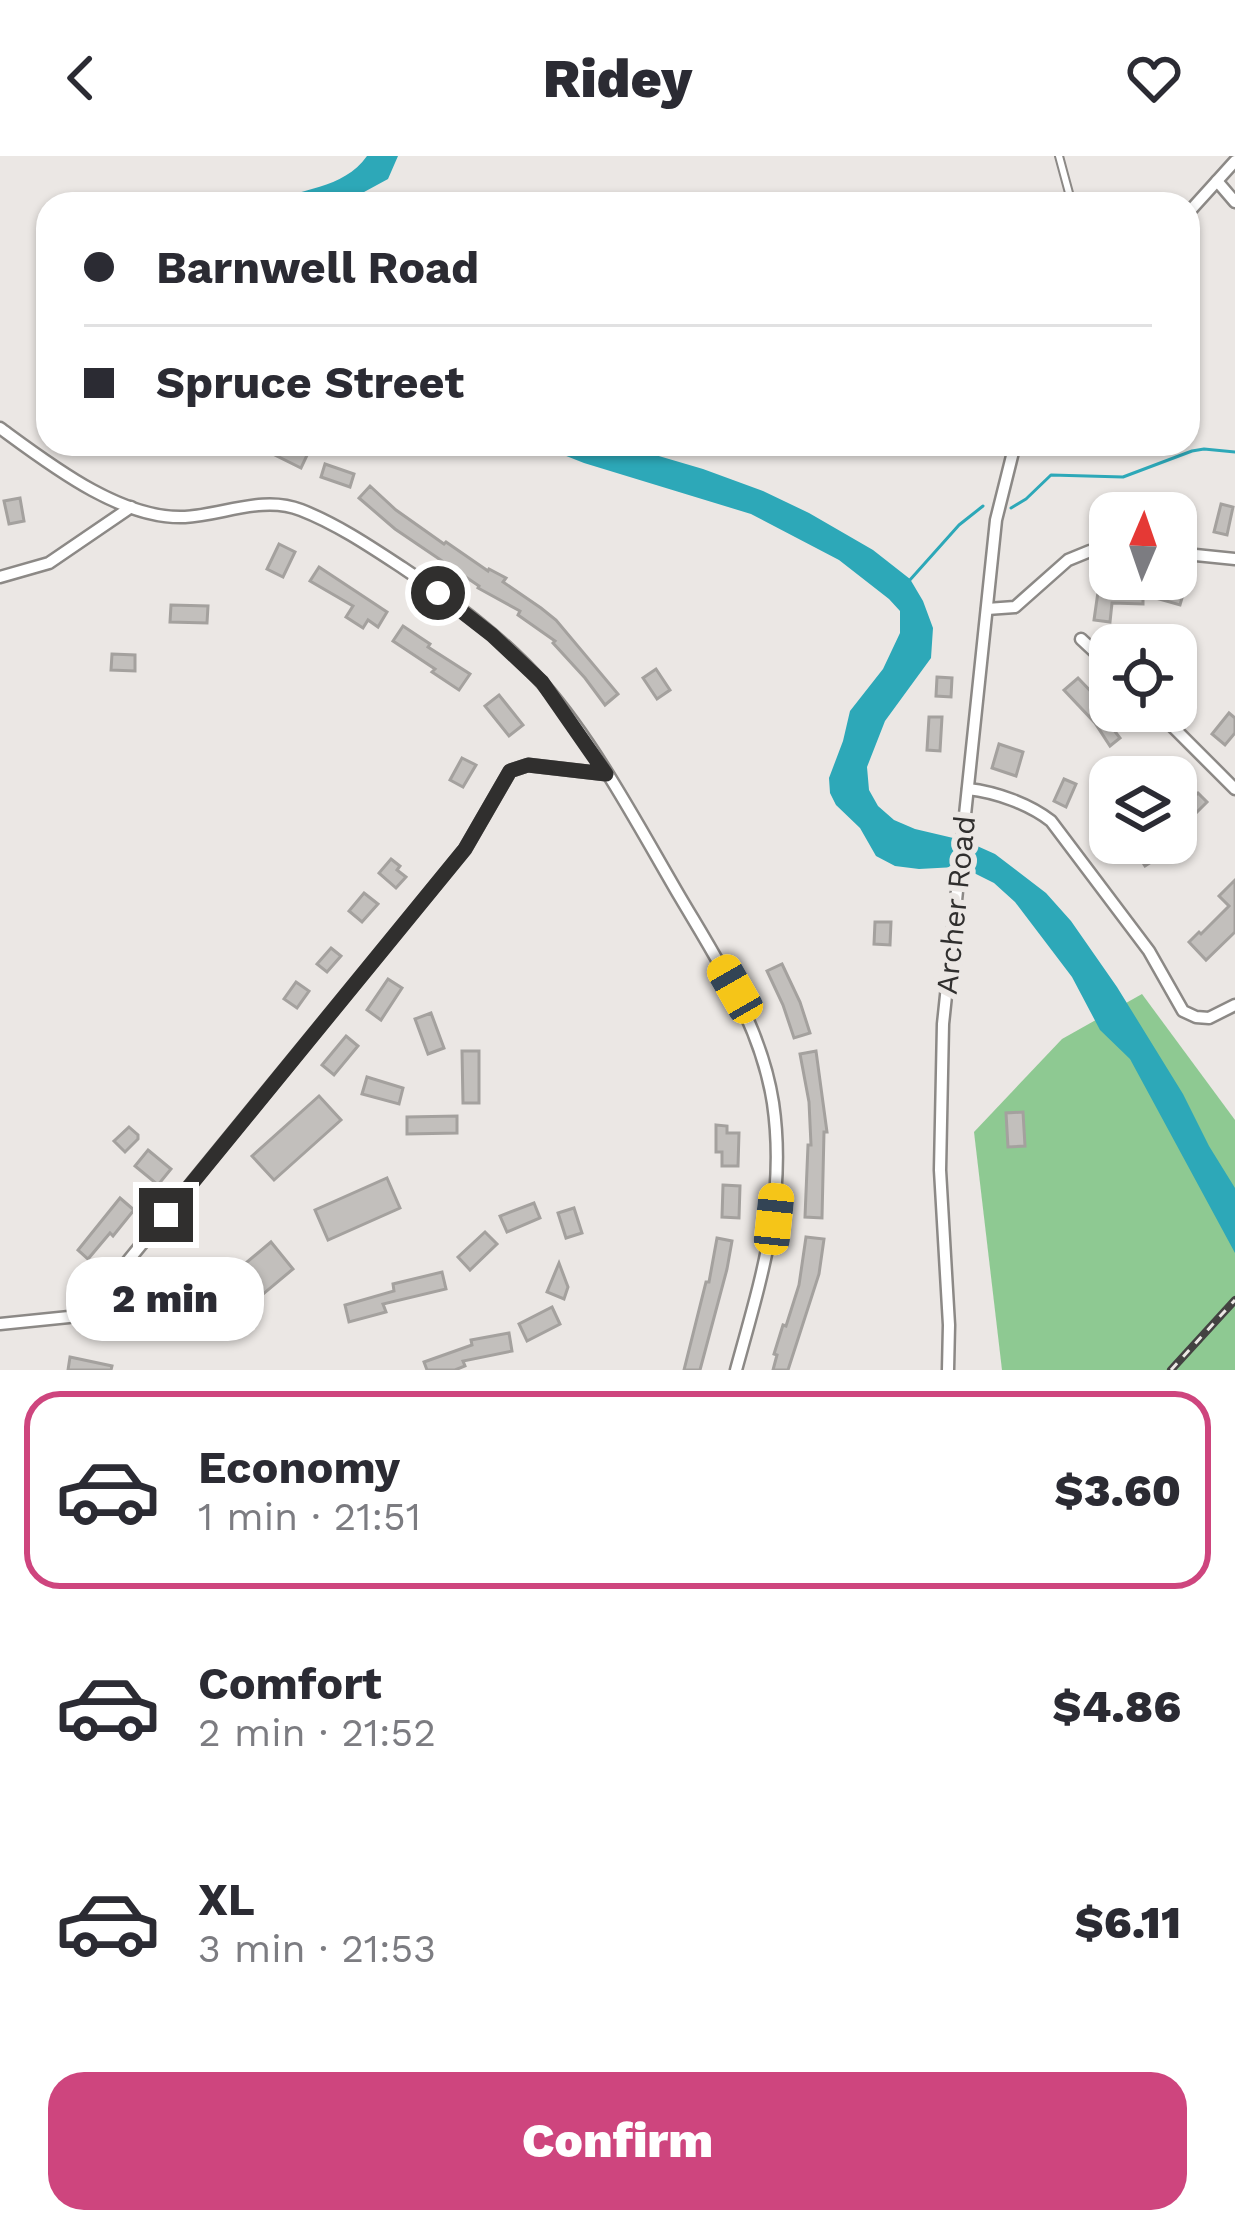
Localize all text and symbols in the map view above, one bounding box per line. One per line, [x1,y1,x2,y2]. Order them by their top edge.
icon: back [48,45,114,111]
icon: heart [1121,45,1187,111]
text: Ridey [543,47,692,110]
text: Barnwell Road [156,241,479,294]
text: Spruce Street [156,356,464,409]
north arrow [1089,492,1197,600]
map controls [1089,492,1197,864]
route start [411,566,465,620]
button: locate [1089,624,1197,732]
button: layers [1089,756,1197,864]
street label: Archer Road [929,814,982,996]
car [701,949,769,1029]
car [752,1181,796,1257]
route end [139,1188,193,1242]
callout: 2 min [67,1257,265,1341]
text: 2 min [112,1276,218,1321]
icon: car [54,1436,162,1544]
text: Economy [198,1441,400,1494]
text: $3.60 [1055,1464,1181,1517]
text: 1 min · 21:51 [198,1494,421,1539]
icon: car [54,1652,162,1760]
text: Comfort [198,1657,382,1710]
text: $4.86 [1053,1680,1181,1733]
text: 2 min · 21:52 [198,1710,436,1755]
icon: car [54,1868,162,1976]
text: XL [198,1873,255,1926]
text: $6.11 [1075,1896,1181,1949]
text: 3 min · 21:53 [198,1926,436,1971]
button: Confirm [48,2072,1187,2210]

